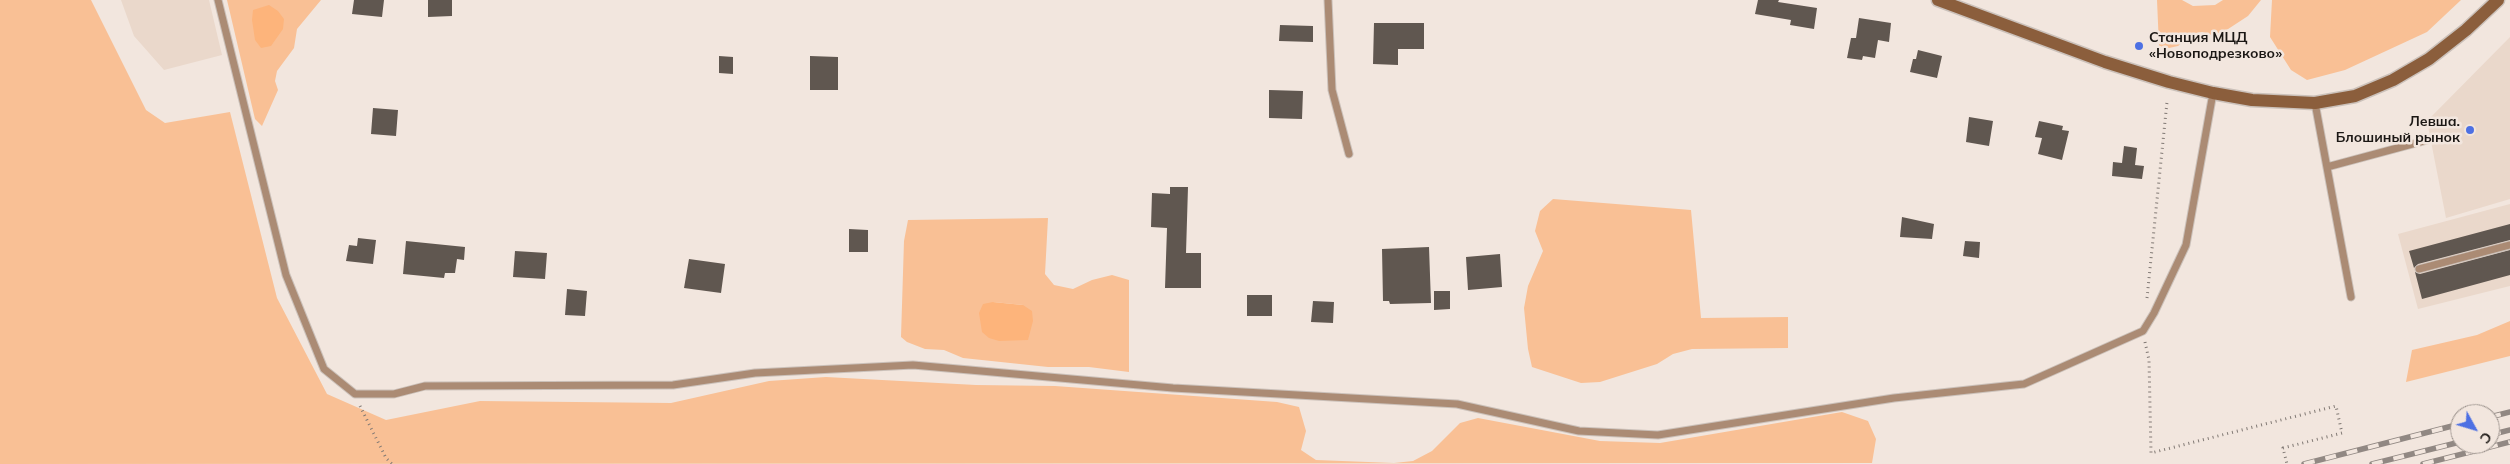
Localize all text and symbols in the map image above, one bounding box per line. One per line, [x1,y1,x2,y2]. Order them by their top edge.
place label: Станция МЦД «Новоподрезково» [2149,30,2282,62]
marker: Станция МЦД «Новоподрезково» [2133,40,2145,52]
place label: Левша. Блошиный рынок [2336,114,2460,146]
marker: Левша. Блошиный рынок [2464,124,2476,136]
north arrow [2450,404,2500,454]
text: С [2476,428,2496,447]

